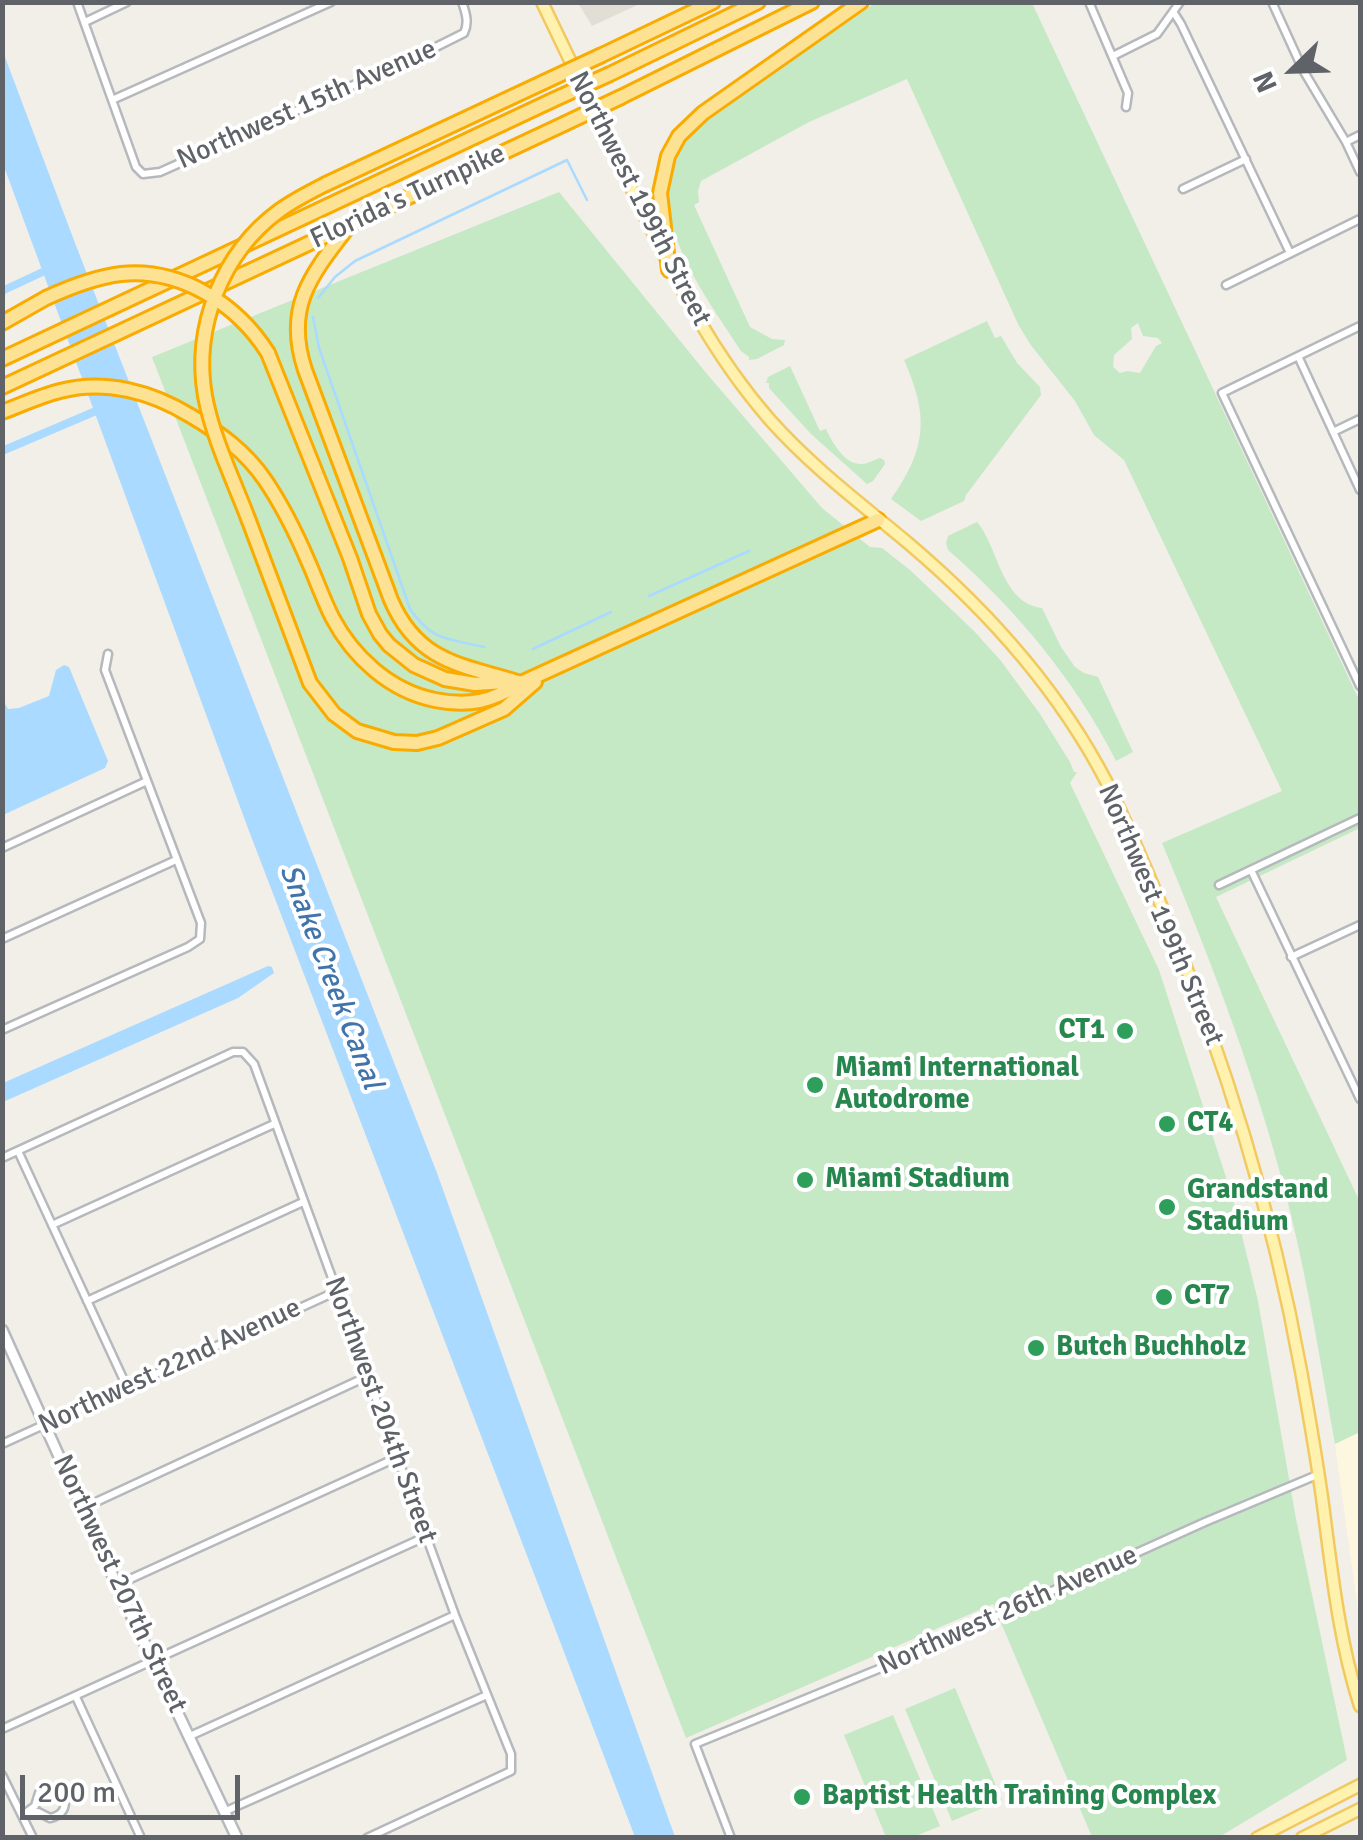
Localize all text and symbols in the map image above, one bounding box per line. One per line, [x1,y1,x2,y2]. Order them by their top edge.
north arrow [1243,20,1343,120]
street label: Northwest 15th Avenue [172,33,442,177]
street label: Northwest 199th Street [560,66,718,332]
text: N [1246,66,1285,97]
street label: Florida's Turnpike [305,137,511,257]
street label: Northwest 199th Street [1090,779,1230,1051]
water label: Snake Creek Canal [271,859,389,1095]
place label: CT1 [1059,1014,1105,1048]
marker: CT1 [1114,1020,1136,1042]
place label: Miami International Autodrome [835,1052,1079,1118]
marker: Miami International Autodrome [804,1074,826,1096]
place label: CT4 [1187,1107,1233,1141]
marker: CT4 [1156,1113,1178,1135]
place label: Miami Stadium [825,1163,1010,1197]
marker: Miami Stadium [794,1169,816,1191]
place label: Grandstand Stadium [1187,1174,1329,1240]
marker: Grandstand Stadium [1156,1196,1178,1218]
street label: Northwest 204th Street [316,1272,444,1548]
place label: CT7 [1184,1280,1230,1314]
marker: CT7 [1153,1286,1175,1308]
street label: Northwest 22nd Avenue [34,1291,306,1443]
place label: Butch Buchholz [1056,1331,1246,1365]
marker: Butch Buchholz [1025,1337,1047,1359]
street label: Northwest 207th Street [44,1450,194,1718]
street label: Northwest 26th Avenue [873,1539,1143,1683]
scale bar [25,1755,245,1817]
text: 200 m [37,1774,116,1811]
place label: Baptist Health Training Complex [822,1780,1216,1814]
marker: Baptist Health Training Complex [791,1786,813,1808]

